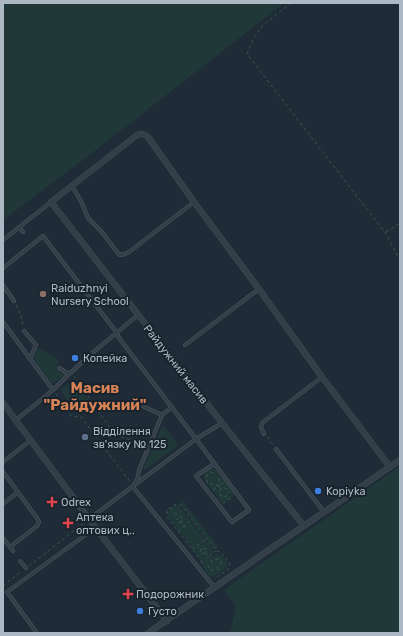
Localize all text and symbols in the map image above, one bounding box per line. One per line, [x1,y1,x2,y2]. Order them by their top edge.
place label: Raiduzhnyi Nursery School [51,282,129,308]
marker: Raiduzhnyi Nursery School [38,289,48,299]
street label: Райдужний масив [141,322,210,406]
place label: Копейка [83,352,127,365]
marker: Копейка [70,353,80,363]
district label: Масив "Райдужний" [43,379,147,414]
place label: Відділення зв'язку № 125 [93,425,167,451]
marker: Відділення зв'язку № 125 [80,432,90,442]
place label: Kopiyka [326,485,366,498]
marker: Kopiyka [313,486,323,496]
marker: Odrex [46,496,58,508]
place label: Odrex [61,496,91,509]
place label: Аптека оптових ц‥ [76,511,135,537]
marker: Аптека оптових ц‥ [63,518,73,528]
place label: Подорожник [136,588,204,601]
marker: Подорожник [123,589,133,599]
place label: Густо [148,605,177,618]
marker: Густо [135,606,145,616]

